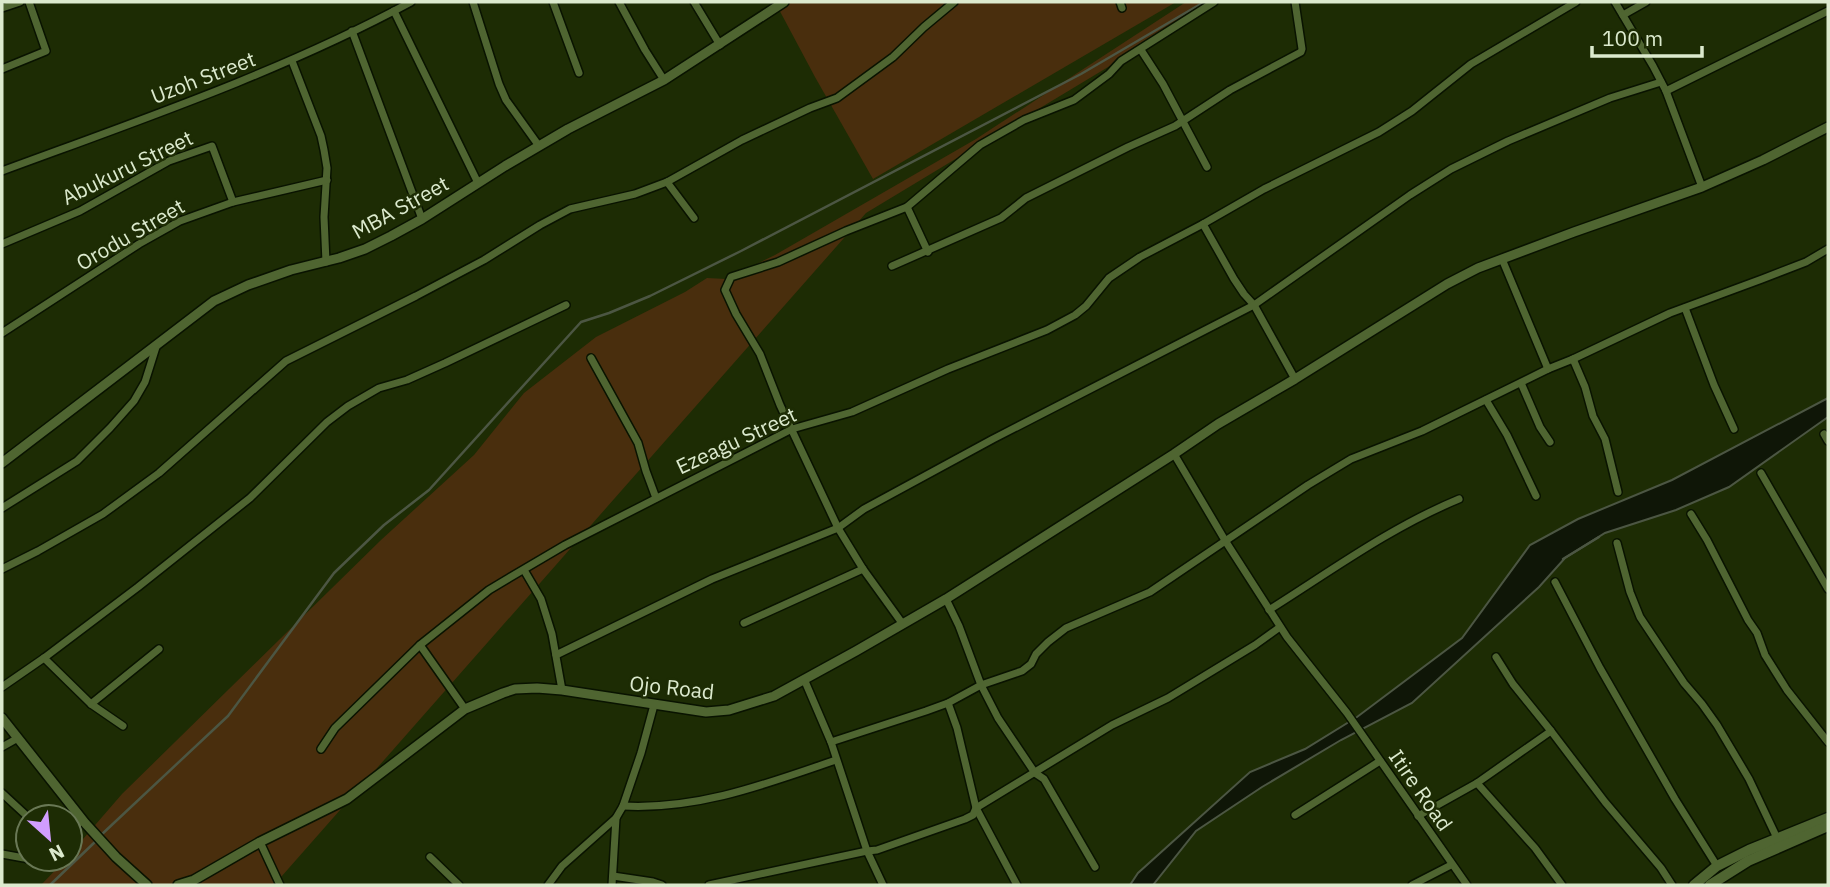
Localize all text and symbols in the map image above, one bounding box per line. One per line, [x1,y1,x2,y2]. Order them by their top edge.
scale bar [1592,14,1702,58]
text: 100 m [1602,24,1663,52]
street label: Uzoh Street [147,44,259,110]
street label: Abukuru Street [57,123,197,211]
street label: MBA Street [347,169,453,245]
street label: Orodu Street [71,192,189,276]
street label: Ezeagu Street [671,400,801,480]
street label: Ojo Road [628,669,716,705]
street label: Itire Road [1383,744,1459,836]
north arrow [14,803,84,873]
text: N [45,839,68,867]

